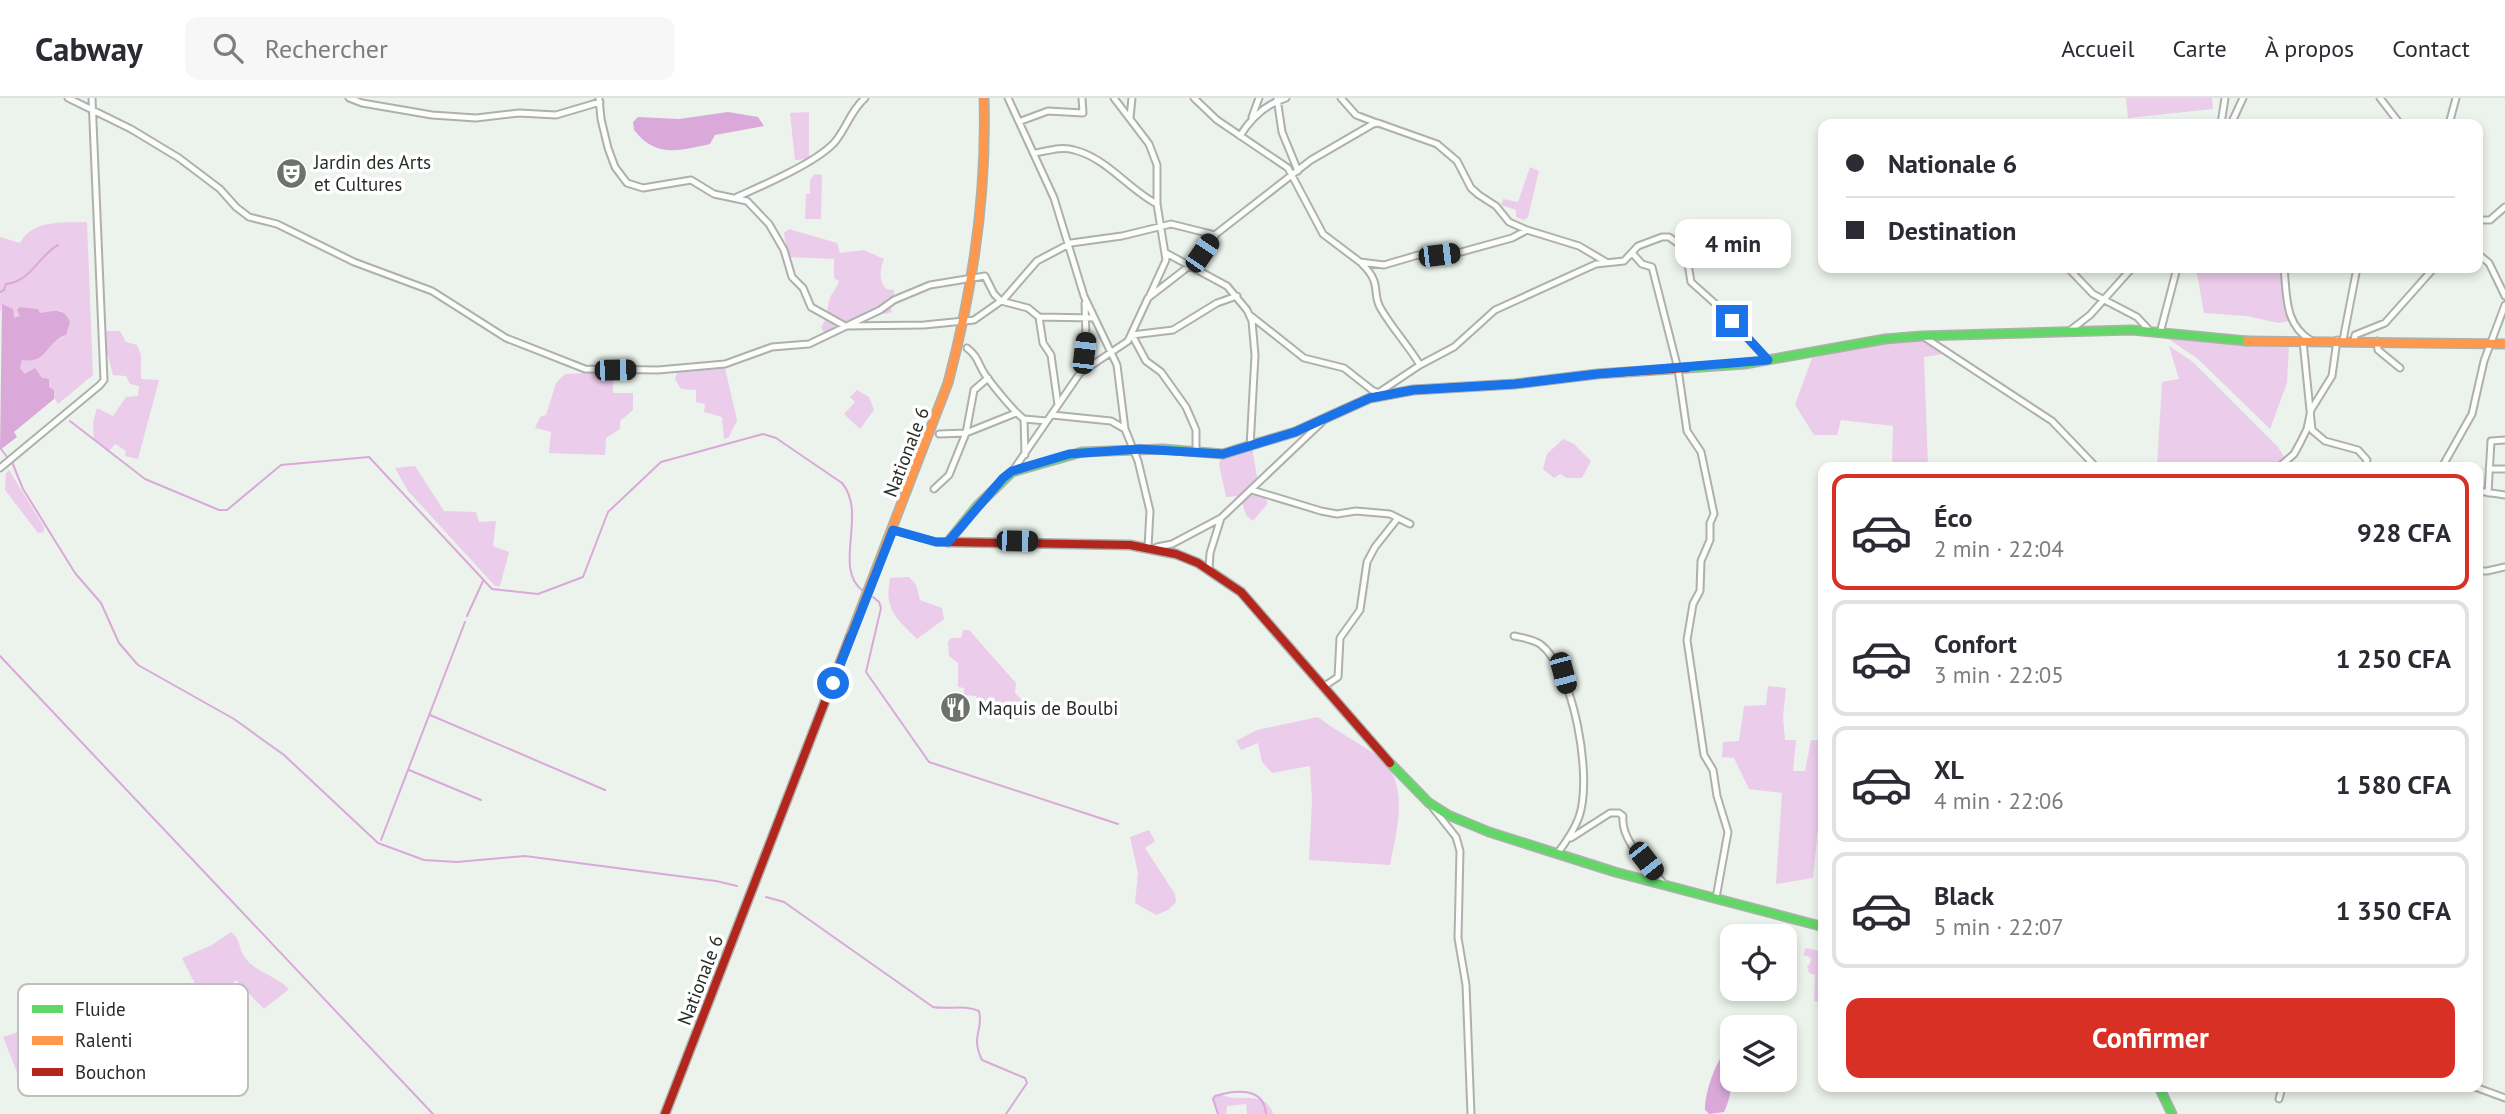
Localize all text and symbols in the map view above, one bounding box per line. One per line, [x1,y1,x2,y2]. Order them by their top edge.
search box [185,17,675,80]
text: Cabway [35,27,143,70]
icon: search [209,29,247,67]
text: Rechercher [265,32,388,65]
text: Accueil [2061,33,2135,64]
text: Carte [2173,33,2227,64]
text: À propos [2265,33,2354,64]
text: Contact [2392,33,2470,64]
text: Nationale 6 [1888,147,2017,180]
place label: Jardin des Arts et Cultures [313,150,431,196]
theatre icon: Jardin des Arts et Cultures [274,156,308,190]
text: Destination [1888,214,2016,247]
callout: 4 min [1674,220,1790,268]
text: 4 min [1705,229,1761,258]
car [1182,230,1223,276]
car [1417,242,1462,268]
route end [1716,305,1748,337]
car [1072,331,1097,375]
car [594,359,637,381]
street label: Nationale 6 [878,404,934,500]
icon: car [1850,501,1913,564]
text: Éco [1934,501,1972,534]
text: 928 CFA [2357,516,2451,549]
car [996,530,1039,552]
text: 2 min · 22:04 [1934,534,2064,563]
icon: car [1850,627,1913,690]
text: Confort [1934,627,2017,660]
text: 1 250 CFA [2336,642,2451,675]
car [1548,650,1579,696]
text: 3 min · 22:05 [1934,660,2064,689]
route start [817,667,849,699]
restaurant icon: Maquis de Boulbi [938,691,972,725]
place label: Maquis de Boulbi [978,696,1118,720]
icon: car [1850,753,1913,816]
text: XL [1934,753,1964,786]
text: 1 580 CFA [2336,768,2451,801]
text: 4 min · 22:06 [1934,786,2064,815]
car [1625,838,1668,884]
icon: car [1850,879,1913,942]
text: Black [1934,879,1994,912]
text: 1 350 CFA [2336,894,2451,927]
text: 5 min · 22:07 [1934,912,2064,941]
map controls [1720,924,1797,1092]
button: locate [1720,924,1797,1001]
street label: Nationale 6 [672,932,728,1028]
legend [18,984,248,1096]
text: Fluide [75,997,126,1021]
button: Confirmer [1846,998,2455,1078]
button: layers [1720,1015,1797,1092]
text: Ralenti [75,1028,133,1052]
text: Bouchon [75,1060,146,1084]

